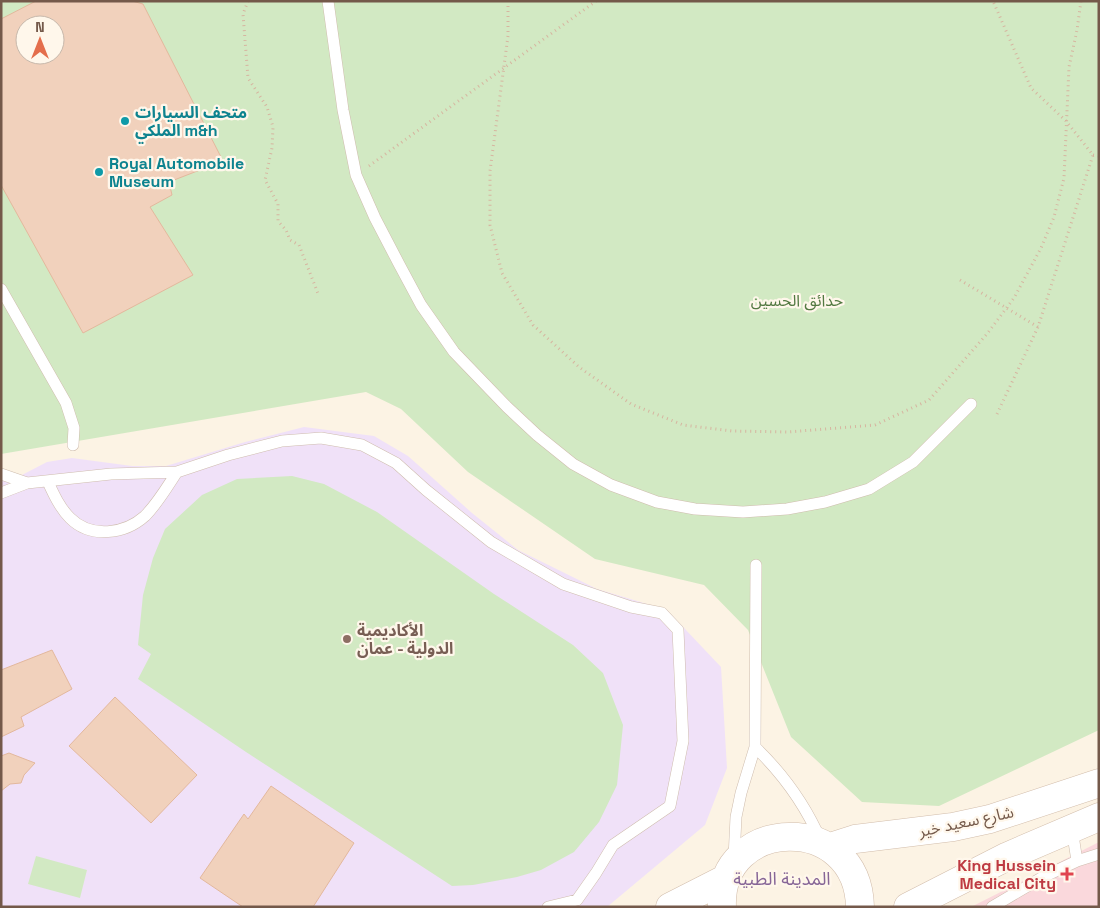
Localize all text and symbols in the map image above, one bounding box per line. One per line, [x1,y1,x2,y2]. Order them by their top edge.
north arrow [15,15,65,65]
text: N [35,18,45,36]
place label: متحف السيارات الملكي m&h [135,102,247,144]
marker: متحف السيارات الملكي m&h [119,115,131,127]
place label: Royal Automobile Museum [109,153,244,192]
marker: Royal Automobile Museum [93,166,105,178]
park label: حدائق الحسين [751,290,843,311]
place label: الأكاديمية الدولية - عمان [357,620,453,659]
marker: الأكاديمية الدولية - عمان [341,633,353,645]
street label: شارع سعيد خير [916,801,1016,844]
place label: King Hussein Medical City [957,855,1056,894]
district label: المدينة الطبية [733,867,831,890]
marker: King Hussein Medical City [1060,867,1074,881]

